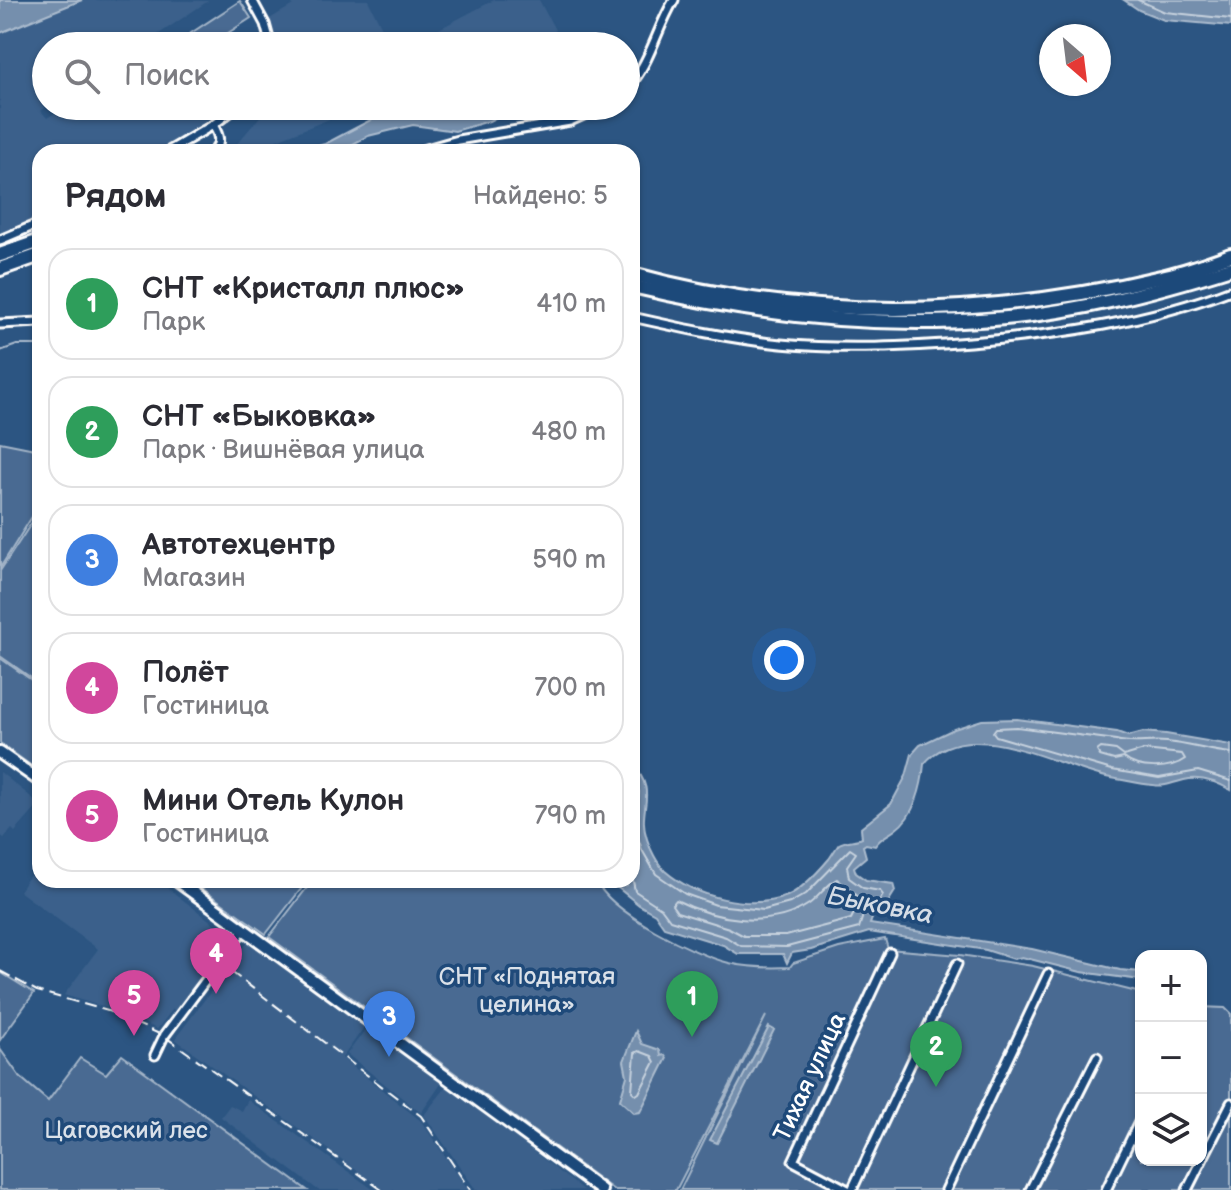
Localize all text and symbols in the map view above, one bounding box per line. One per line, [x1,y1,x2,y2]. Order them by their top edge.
north arrow [1039,24,1111,96]
search box [32,32,640,120]
icon: search [60,54,104,98]
text: Поиск [124,58,210,94]
text: Рядом [64,176,166,217]
text: Найдено: 5 [473,181,608,212]
text: СНТ «Кристалл плюс» [142,271,465,307]
text: 1 [87,289,97,320]
text: 410 m [536,289,606,320]
text: Парк [142,307,205,338]
text: СНТ «Быковка» [142,399,376,435]
text: 2 [84,417,100,448]
text: 480 m [531,417,606,448]
text: Парк · Вишнёвая улица [142,435,425,466]
text: Автотехцентр [142,527,336,563]
text: 3 [84,545,100,576]
text: 590 m [532,545,606,576]
text: Магазин [142,563,246,594]
your location [764,640,804,680]
text: Полёт [142,655,229,691]
text: 4 [84,673,100,704]
text: 700 m [534,673,606,704]
text: Гостиница [142,691,269,722]
text: Мини Отель Кулон [142,783,404,819]
text: 5 [84,801,100,832]
text: 790 m [534,801,606,832]
text: Гостиница [142,819,269,850]
water label: Быковка [825,881,935,931]
pin: 4 [190,928,242,994]
map controls [1135,950,1207,1166]
button: + [1135,950,1207,1022]
park label: СНТ «Поднятая целина» [439,962,615,1019]
pin: 5 [108,970,160,1036]
pin: 1 [666,971,718,1037]
pin: 3 [363,991,415,1057]
street label: Тихая улица [768,1008,852,1146]
pin: 2 [910,1021,962,1087]
button: − [1135,1022,1207,1094]
button: layers [1135,1094,1207,1166]
park label: Цаговский лес [44,1116,208,1145]

